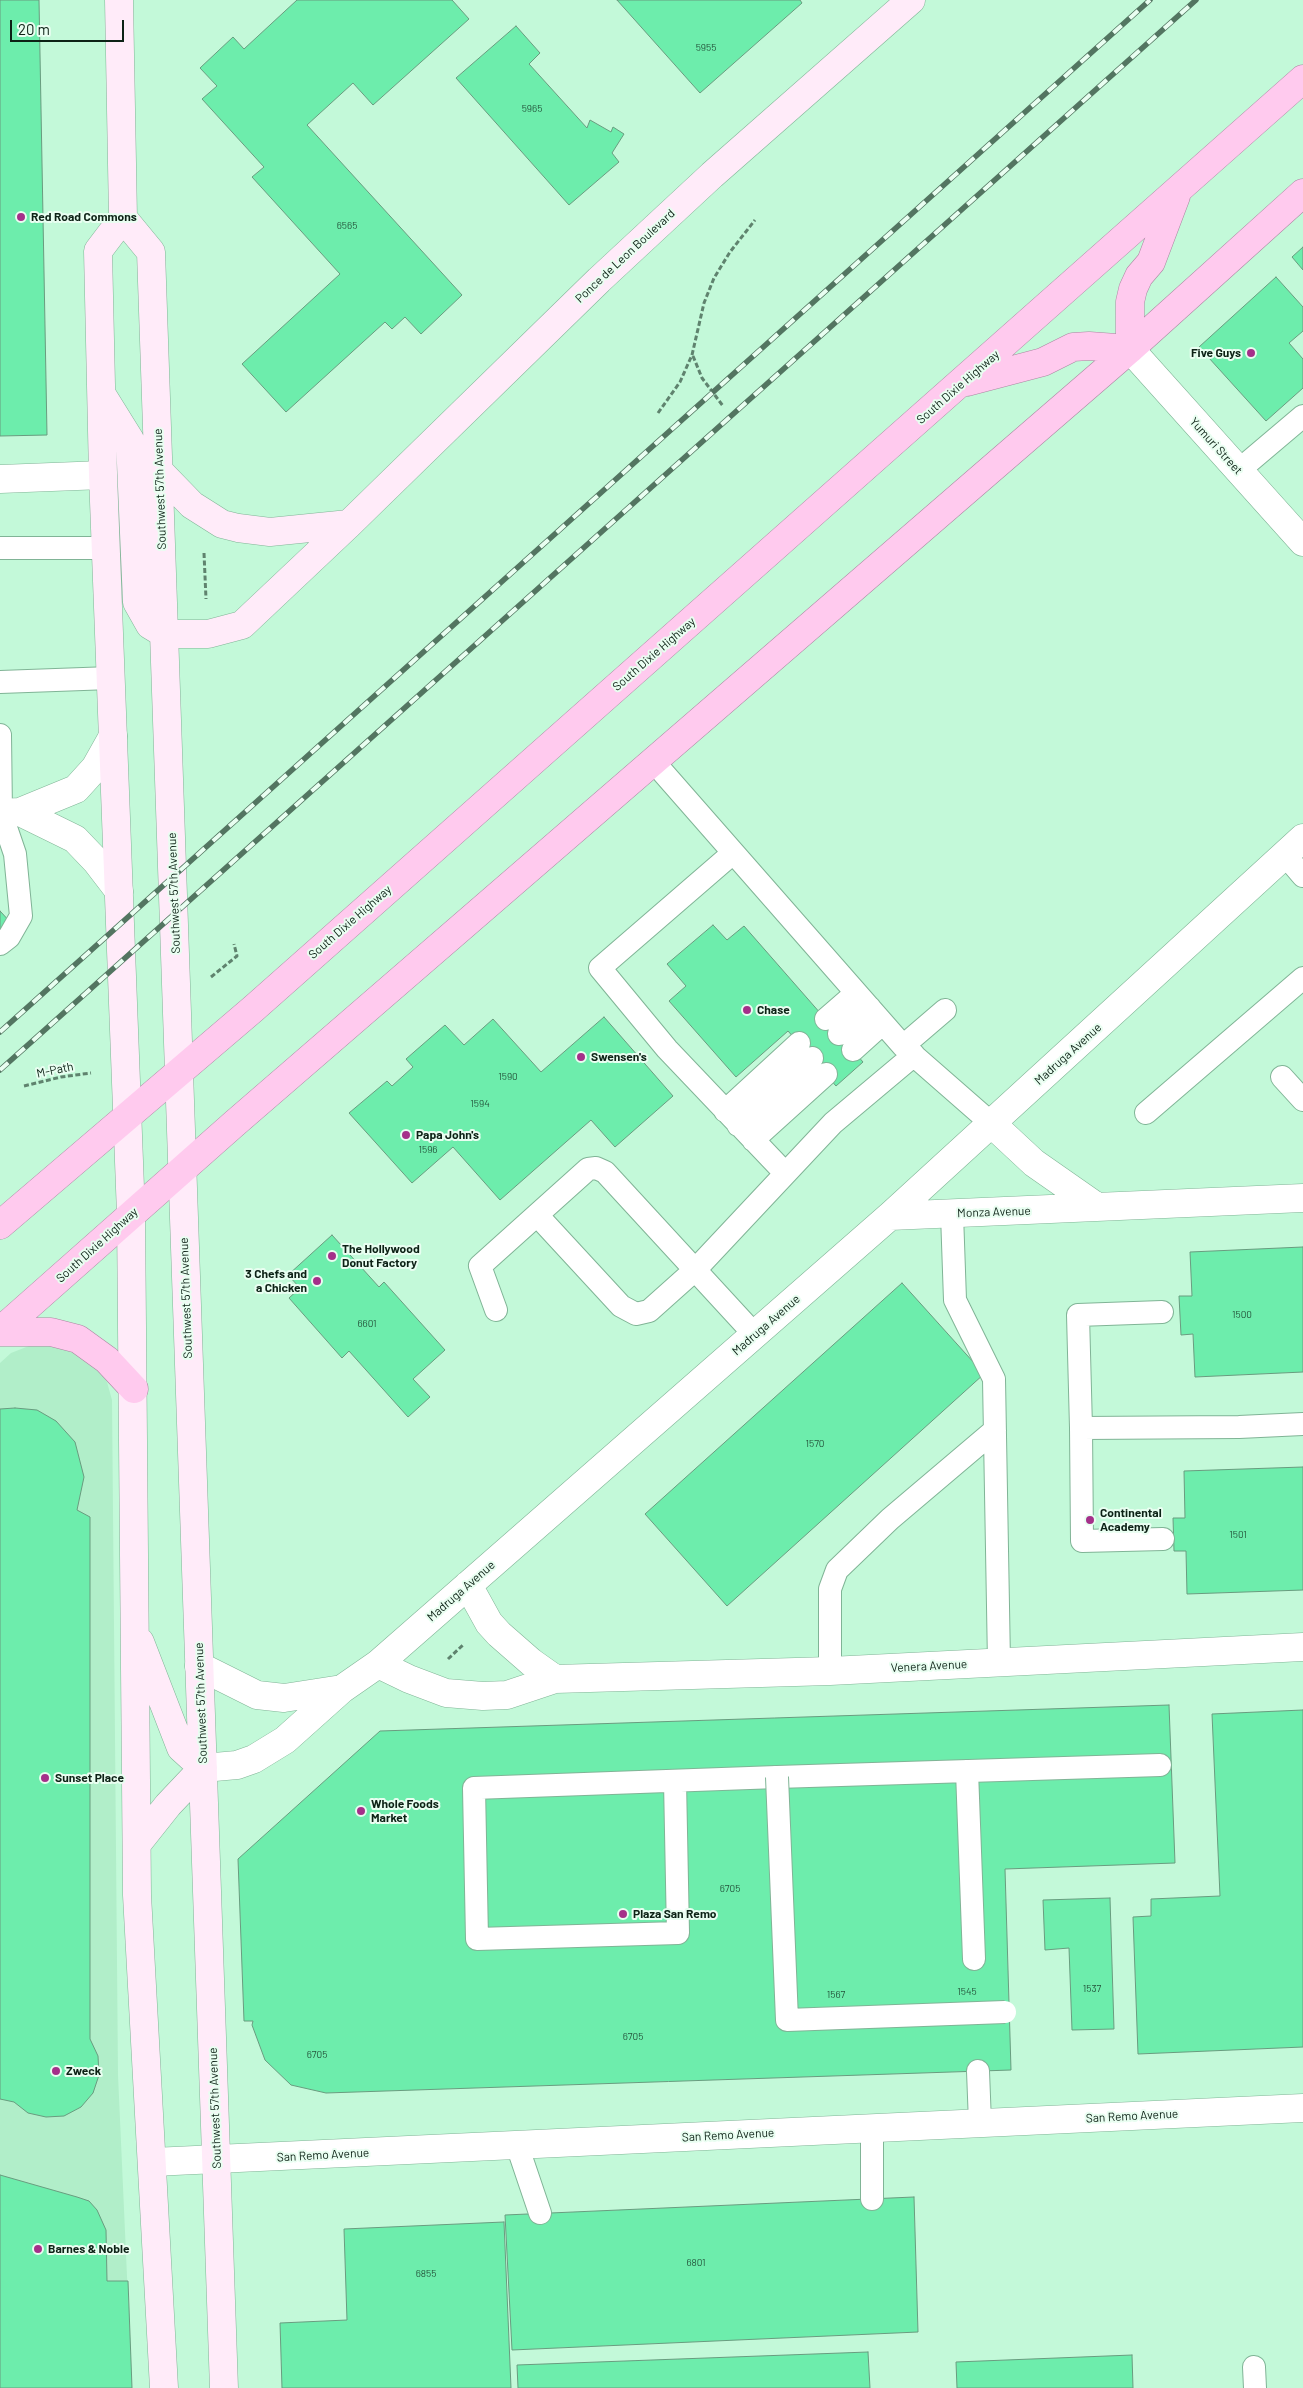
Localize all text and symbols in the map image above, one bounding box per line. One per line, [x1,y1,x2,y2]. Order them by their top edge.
scale bar [12,10,126,42]
text: 20 m [18,20,50,38]
house number: 5955 [696,42,716,54]
house number: 5965 [522,103,542,115]
street label: Ponce de Leon Boulevard [572,206,678,306]
place label: Red Road Commons [31,210,137,224]
marker: Red Road Commons [15,211,27,223]
house number: 6565 [337,220,357,232]
place label: Five Guys [1191,346,1241,360]
street label: South Dixie Highway [914,347,1002,427]
marker: Five Guys [1245,347,1257,359]
street label: Yumuri Street [1187,414,1245,478]
street label: Southwest 57th Avenue [151,428,169,550]
street label: South Dixie Highway [610,614,698,694]
street label: Southwest 57th Avenue [165,832,183,954]
street label: South Dixie Highway [306,882,394,962]
place label: Chase [757,1003,790,1017]
marker: Chase [741,1004,753,1016]
street label: Madruga Avenue [1032,1020,1104,1088]
place label: Swensen's [591,1050,647,1064]
marker: Swensen's [575,1051,587,1063]
street label: M-Path [35,1059,75,1081]
house number: 1590 [498,1071,518,1083]
house number: 1594 [470,1098,490,1110]
place label: Papa John's [416,1128,479,1142]
marker: Papa John's [400,1129,412,1141]
house number: 1596 [419,1144,437,1156]
street label: South Dixie Highway [53,1204,141,1286]
street label: Monza Avenue [957,1204,1031,1220]
street label: Southwest 57th Avenue [177,1237,195,1359]
place label: The Hollywood Donut Factory [342,1242,420,1270]
marker: The Hollywood Donut Factory [326,1250,338,1262]
place label: 3 Chefs and a Chicken [245,1267,307,1295]
marker: 3 Chefs and a Chicken [311,1275,323,1287]
street label: Madruga Avenue [729,1292,803,1358]
house number: 1500 [1232,1309,1252,1321]
house number: 6601 [357,1318,377,1330]
house number: 1570 [805,1438,825,1450]
place label: Continental Academy [1100,1506,1162,1534]
marker: Continental Academy [1084,1514,1096,1526]
house number: 1501 [1229,1529,1247,1541]
street label: Madruga Avenue [424,1558,498,1624]
street label: Southwest 57th Avenue [192,1642,210,1764]
street label: Venera Avenue [890,1657,968,1675]
place label: Sunset Place [55,1771,124,1785]
marker: Sunset Place [39,1772,51,1784]
place label: Whole Foods Market [371,1797,439,1825]
marker: Whole Foods Market [355,1805,367,1817]
house number: 6705 [720,1883,740,1895]
place label: Plaza San Remo [633,1907,717,1921]
marker: Plaza San Remo [617,1908,629,1920]
house number: 1537 [1083,1983,1101,1995]
house number: 1545 [957,1986,977,1998]
house number: 1567 [827,1989,845,2001]
house number: 6705 [623,2031,643,2043]
street label: Southwest 57th Avenue [206,2047,224,2169]
house number: 6705 [307,2049,327,2061]
place label: Zweck [66,2064,101,2078]
marker: Zweck [50,2065,62,2077]
street label: San Remo Avenue [1085,2106,1179,2126]
street label: San Remo Avenue [681,2125,775,2145]
street label: San Remo Avenue [276,2145,370,2165]
place label: Barnes & Noble [48,2242,130,2256]
marker: Barnes & Noble [32,2243,44,2255]
house number: 6801 [686,2257,706,2269]
house number: 6855 [416,2268,436,2280]

